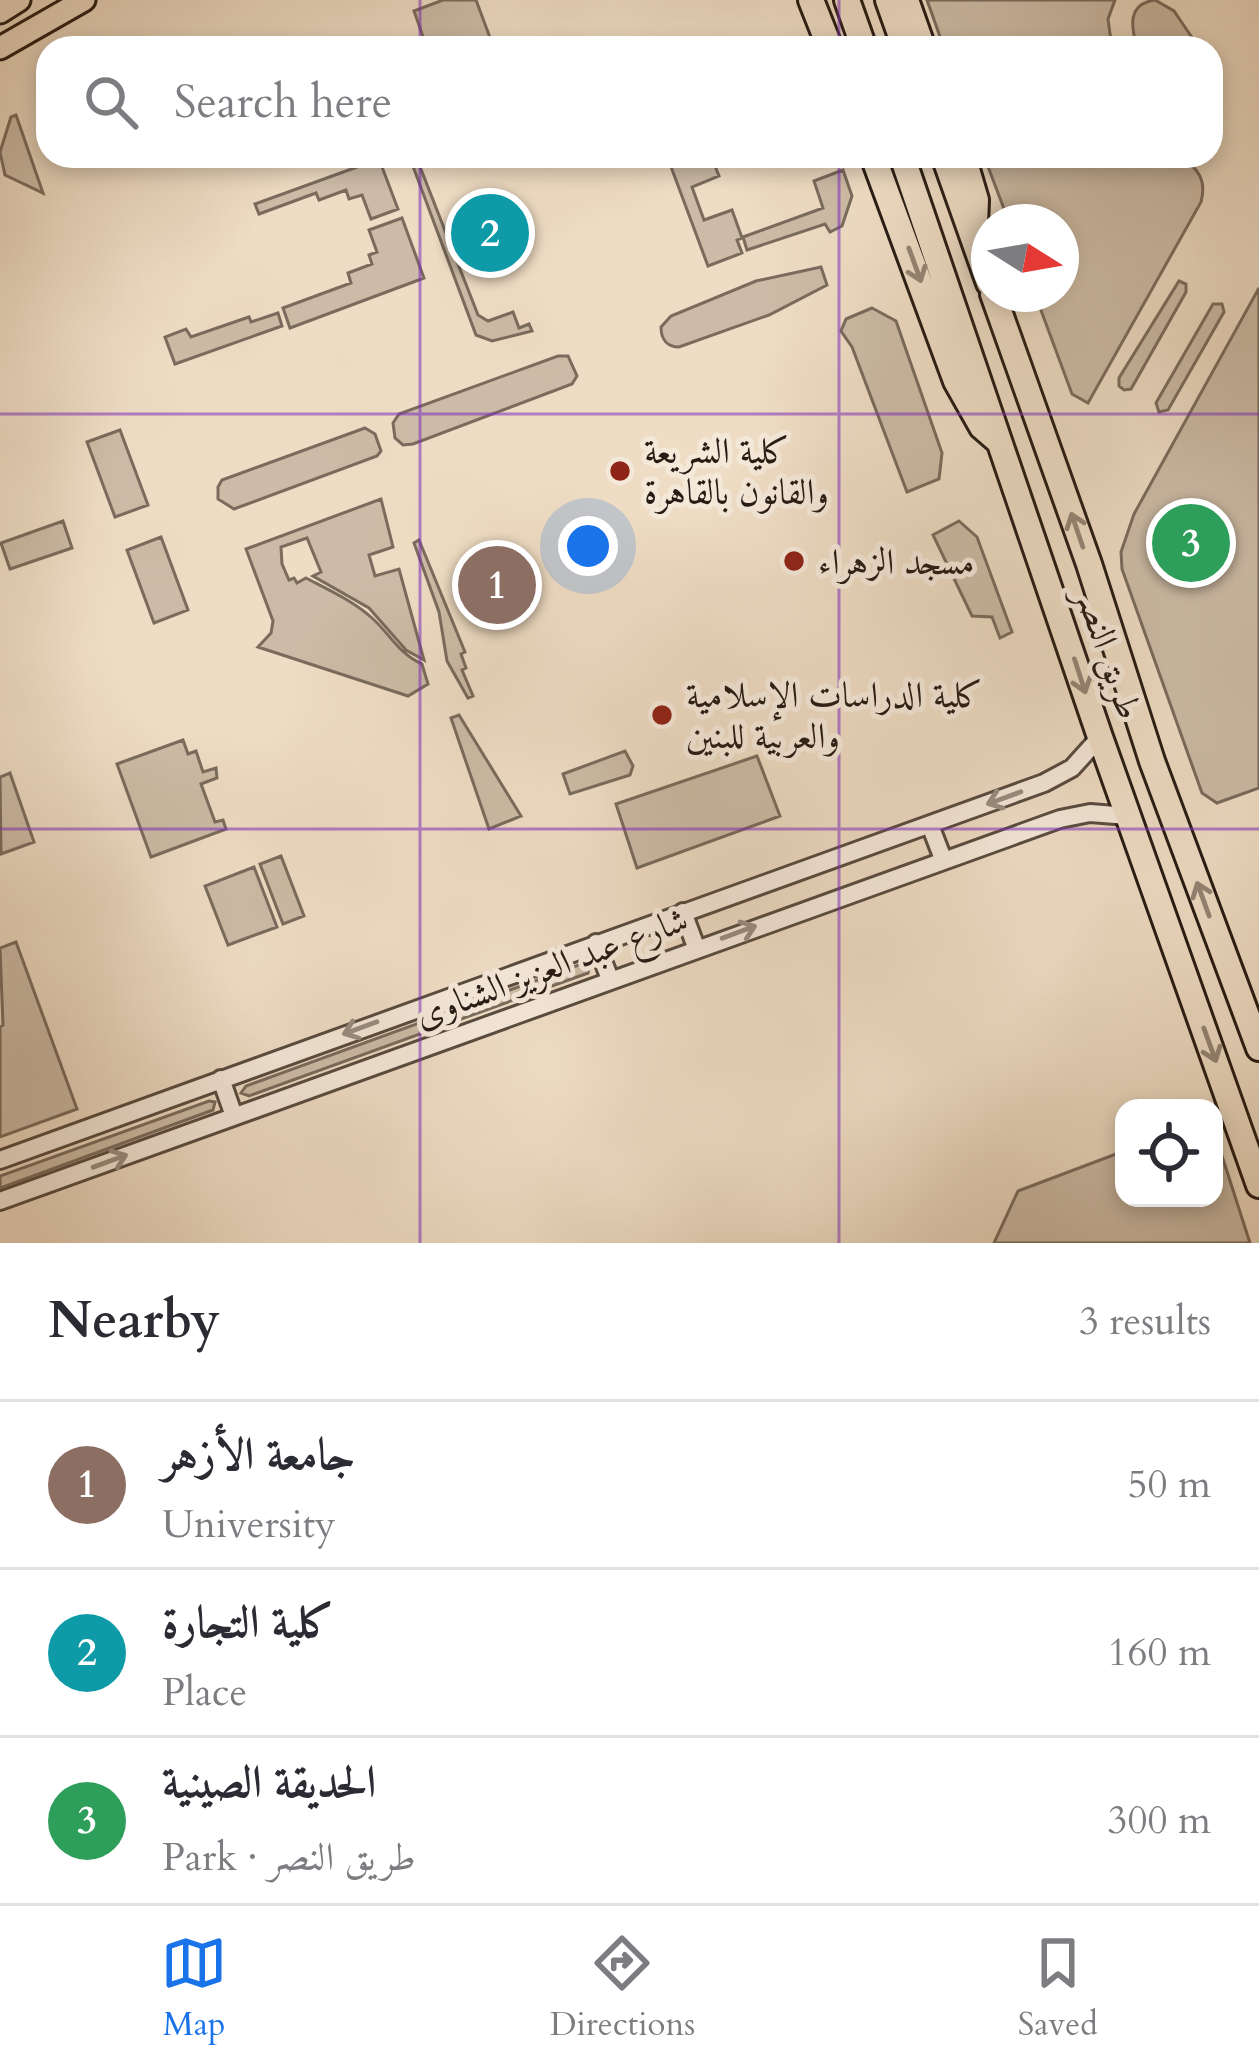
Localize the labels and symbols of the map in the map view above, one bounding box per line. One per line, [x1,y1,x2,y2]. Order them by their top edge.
pin: 2 [451,188,529,278]
north arrow [971,204,1079,312]
one-way arrow [905,246,927,283]
place label: كلية الشريعة والقانون بالقاهرة [644,427,829,517]
marker: كلية الشريعة والقانون بالقاهرة [607,458,633,484]
pin: 3 [1152,498,1230,588]
one-way arrow [1065,512,1086,549]
your location [558,516,618,576]
place label: مسجد الزهراء [818,538,975,587]
pin: 1 [458,540,536,630]
marker: مسجد الزهراء [781,548,807,574]
street label: طريق النصر [1062,577,1154,726]
one-way arrow [1070,656,1092,694]
place label: كلية الدراسات الإسلامية والعربية للبنين [686,671,983,761]
marker: كلية الدراسات الإسلامية والعربية للبنين [649,702,675,728]
one-way arrow [986,789,1023,810]
one-way arrow [1191,881,1213,918]
street label: شارع عبد العزيز الشناوى [408,895,697,1044]
one-way arrow [719,920,756,941]
one-way arrow [342,1019,379,1041]
one-way arrow [1201,1026,1222,1063]
one-way arrow [91,1149,128,1170]

